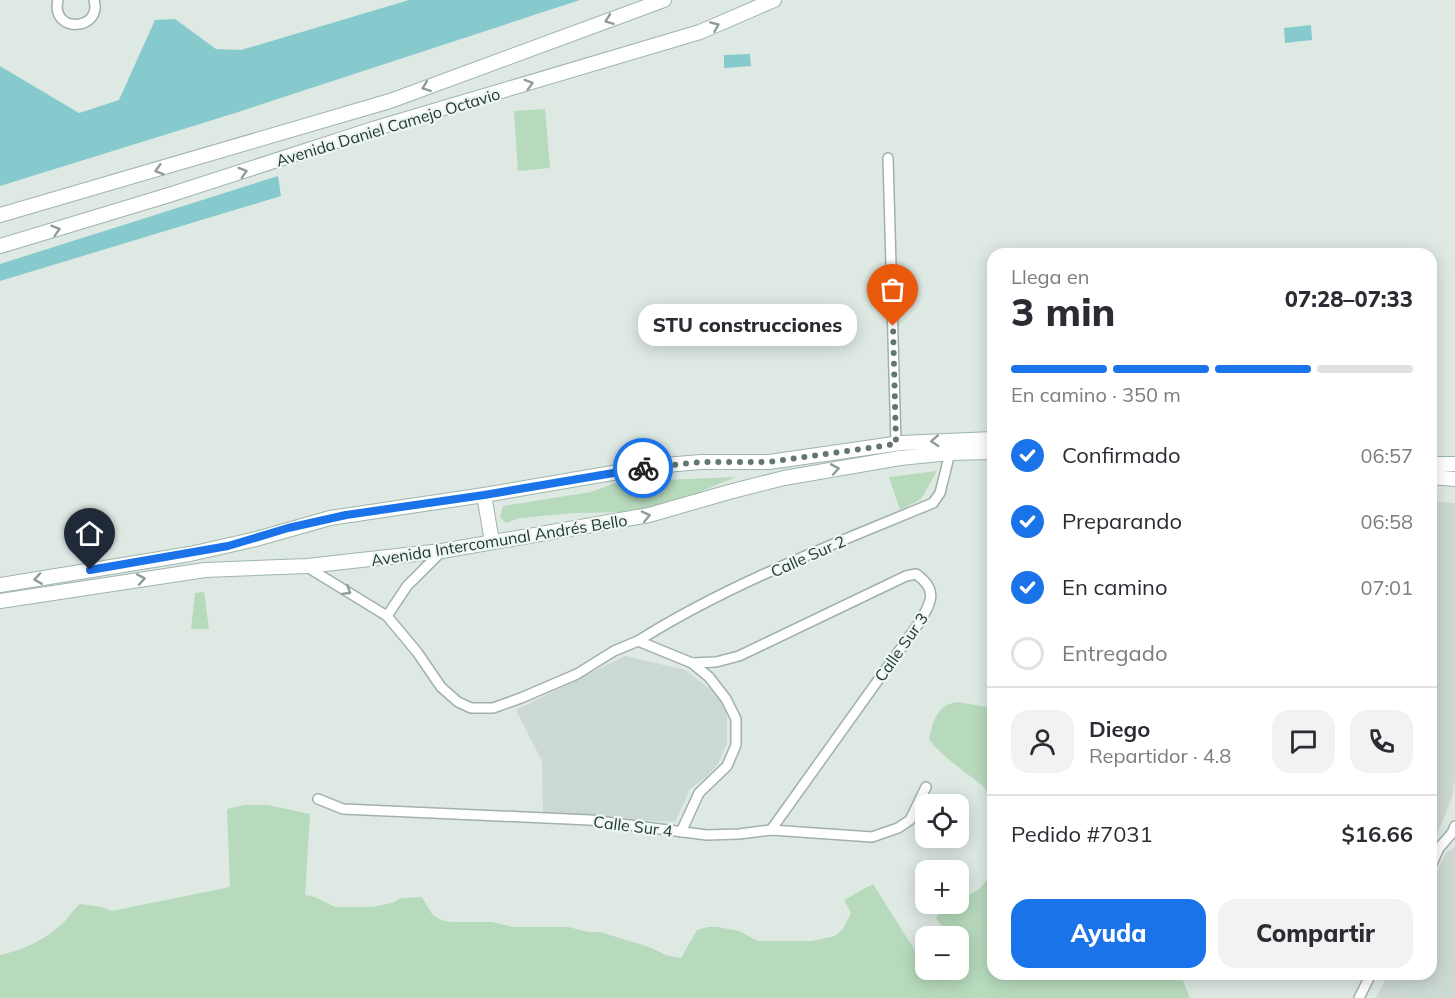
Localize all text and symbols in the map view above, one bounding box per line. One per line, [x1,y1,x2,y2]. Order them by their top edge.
one-way arrow [604,13,615,26]
one-way arrow [709,21,720,33]
one-way arrow [523,79,534,91]
one-way arrow [421,80,432,92]
street label: Avenida Daniel Camejo Octavio [273,83,503,171]
one-way arrow [154,162,164,175]
one-way arrow [237,167,248,179]
one-way arrow [50,225,61,237]
pin [867,264,918,326]
text: Llega en [1011,264,1089,289]
icon: bag [876,273,909,306]
text: 07:28–07:33 [1285,285,1413,313]
text: 3 min [1011,287,1116,336]
callout: STU construcciones [638,305,857,347]
text: STU construcciones [653,312,842,337]
text: En camino · 350 m [1011,382,1181,407]
one-way arrow [930,434,939,447]
courier [613,438,673,498]
icon: check [1011,439,1044,472]
text: Confirmado [1062,441,1181,469]
text: 06:57 [1360,443,1413,468]
icon: bike [627,452,660,485]
one-way arrow [831,464,840,476]
icon: check [1011,505,1044,538]
text: Preparando [1062,507,1182,535]
pin [64,508,115,570]
text: 06:58 [1360,509,1413,534]
street label: Avenida Intercomunal Andrés Bello [369,510,629,570]
one-way arrow [641,510,651,523]
icon: home [73,517,106,550]
street label: Calle Sur 2 [768,531,848,581]
icon: check [1011,571,1044,604]
one-way arrow [33,572,43,585]
one-way arrow [136,573,146,586]
text: En camino [1062,573,1168,601]
text: 07:01 [1360,575,1413,600]
one-way arrow [341,584,351,596]
street label: Calle Sur 3 [870,609,932,685]
text: Entregado [1062,639,1168,667]
button: person [1011,710,1074,773]
button: chat [1272,710,1335,773]
button: phone [1350,710,1413,773]
text: Diego [1089,715,1150,743]
text: Repartidor · 4.8 [1089,743,1231,768]
map controls [915,794,969,980]
button: locate [915,794,969,848]
street label: Calle Sur 4 [592,811,674,841]
text: Pedido #7031 [1011,820,1153,848]
text: $16.66 [1342,820,1413,848]
button: + [915,860,969,914]
button: Ayuda [1011,899,1206,968]
button: Compartir [1218,899,1413,968]
button: − [915,926,969,980]

